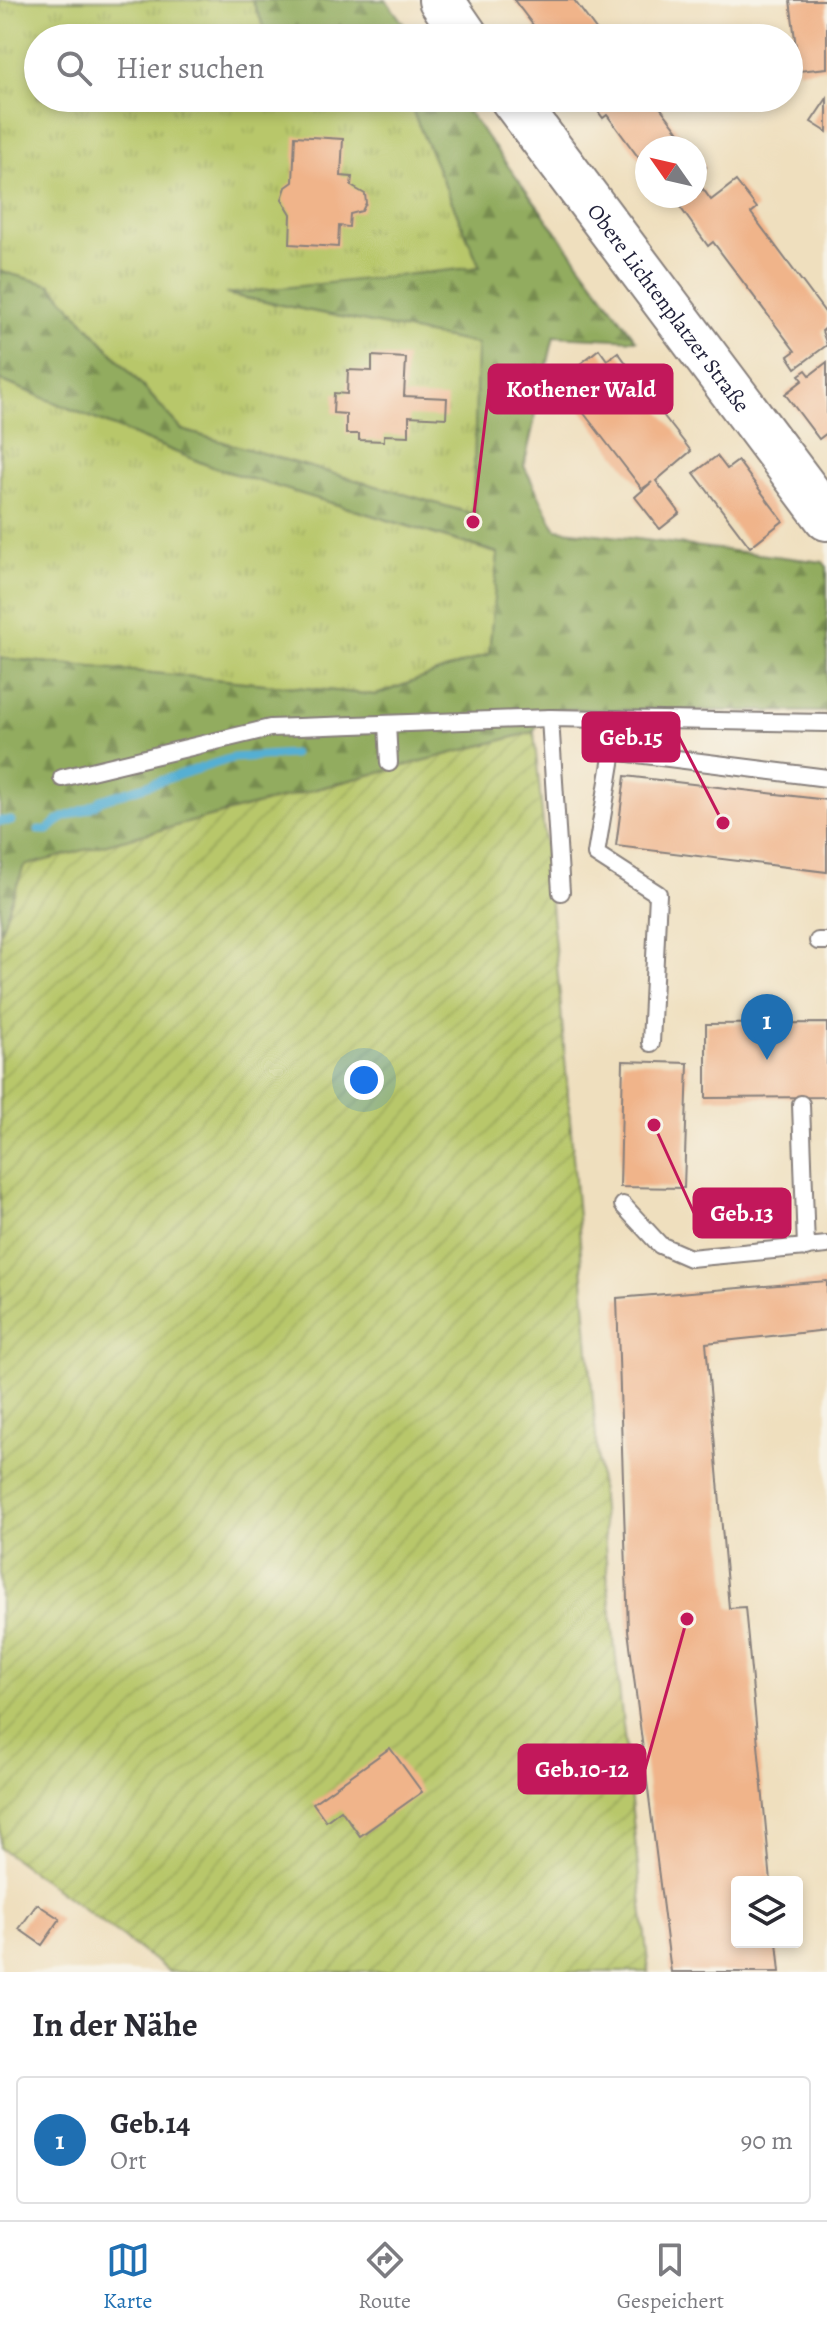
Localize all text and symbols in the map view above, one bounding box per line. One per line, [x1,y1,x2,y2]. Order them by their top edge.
search box [24,24,803,112]
icon: search [52,46,96,90]
text: Hier suchen [116,48,265,88]
north arrow [635,136,707,208]
street label: Obere Lichtenplatzer Straße [580,198,757,419]
callout: Kothener Wald [489,365,672,413]
text: Kothener Wald [506,373,656,405]
callout: Geb.15 [583,713,679,761]
text: Geb.15 [599,721,663,753]
pin: 1 [741,994,793,1060]
your location [344,1060,384,1100]
callout: Geb.13 [694,1189,790,1237]
text: Geb.13 [710,1197,774,1229]
callout: Geb.10-12 [519,1745,645,1793]
text: Geb.10-12 [535,1753,629,1785]
map controls [731,1876,803,1948]
button: layers [731,1876,803,1948]
text: In der Nähe [32,2001,198,2048]
text: Geb.14 [110,2103,190,2143]
text: 1 [55,2123,65,2158]
text: 90 m [741,2123,793,2158]
text: Ort [110,2143,147,2178]
tab: Karte [103,2238,152,2316]
tab: Route [358,2238,411,2316]
tab: Gespeichert [617,2238,724,2316]

